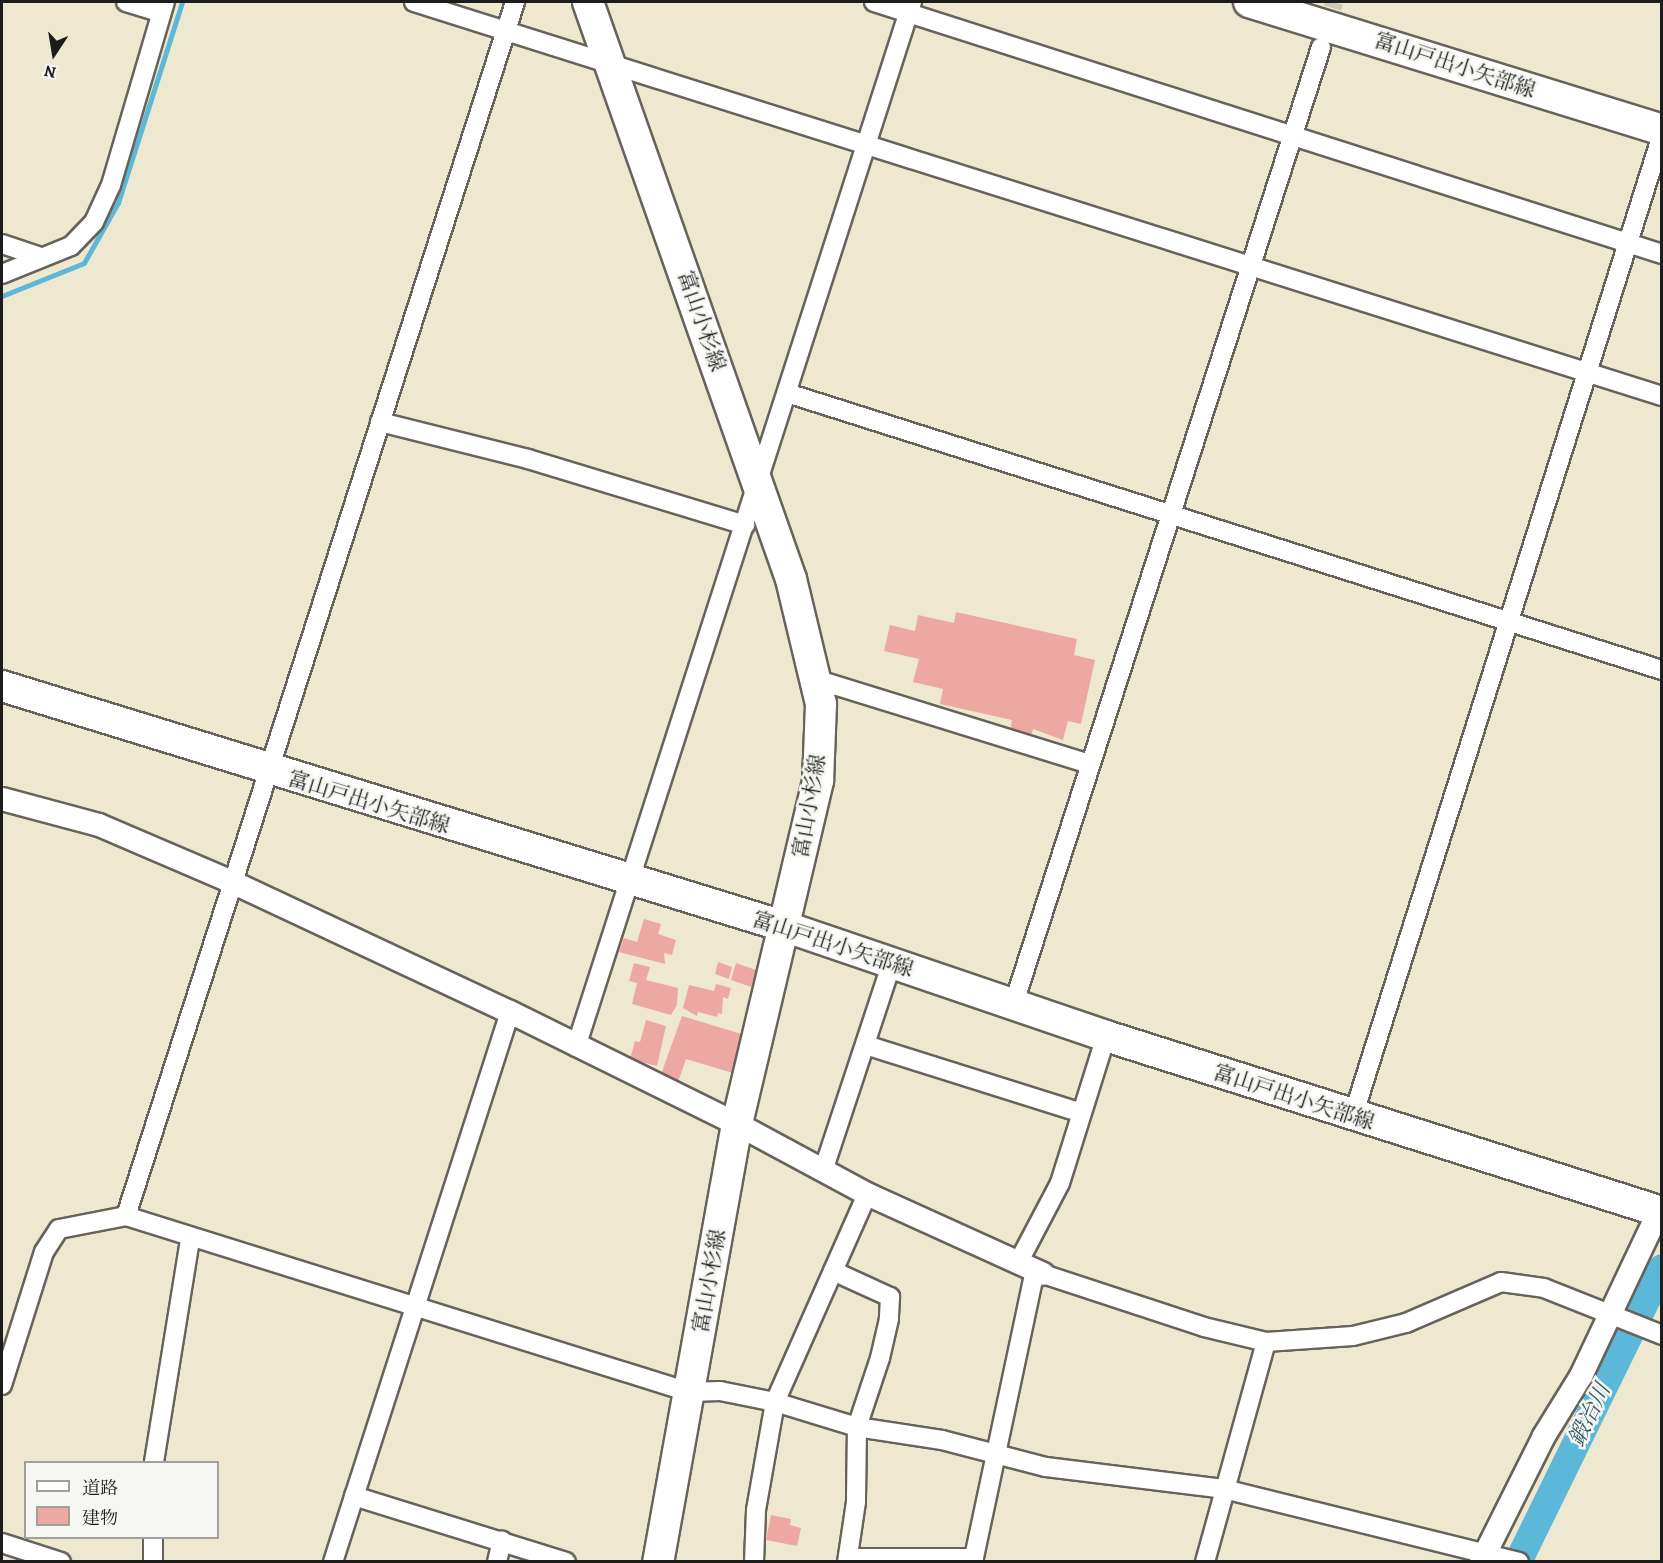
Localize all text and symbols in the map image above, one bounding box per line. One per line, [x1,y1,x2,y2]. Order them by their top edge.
north arrow [24,24,84,84]
street label: 富山戸出小矢部線 [1371,27,1539,103]
text: N [42,60,58,84]
street label: 富山小杉線 [673,267,731,375]
street label: 富山小杉線 [787,752,831,860]
street label: 富山戸出小矢部線 [285,765,453,839]
street label: 富山戸出小矢部線 [749,906,917,982]
street label: 富山戸出小矢部線 [1210,1059,1378,1135]
street label: 富山小杉線 [687,1227,731,1335]
water label: 鍛冶川 [1564,1380,1616,1450]
legend [24,1461,219,1539]
text: 道路 [82,1476,118,1500]
text: 建物 [82,1506,118,1530]

